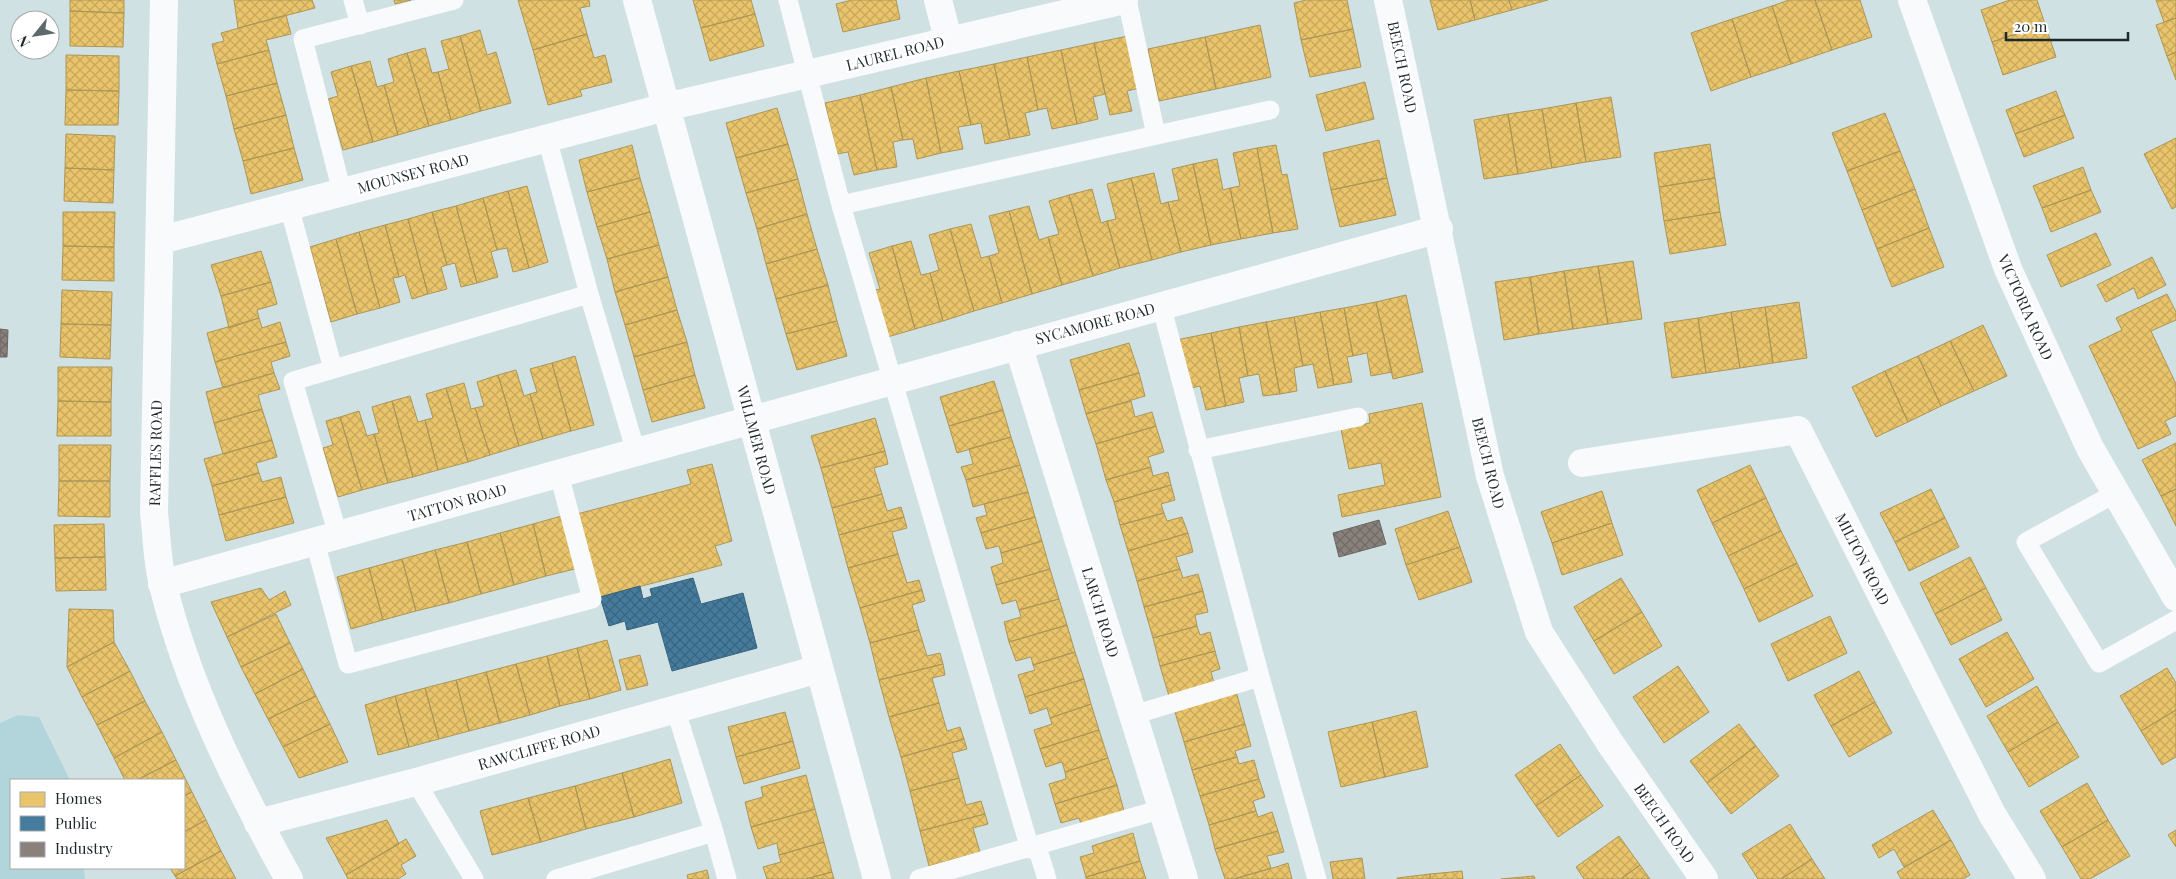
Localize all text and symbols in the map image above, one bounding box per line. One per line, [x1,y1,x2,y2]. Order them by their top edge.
north arrow [10,10,60,60]
scale bar [2006,10,2128,42]
text: 20 m [2014,16,2048,36]
street label: BEECH ROAD [1383,19,1423,115]
street label: LAUREL ROAD [844,31,946,75]
text: N [13,33,34,51]
street label: MOUNSEY ROAD [355,148,471,198]
street label: VICTORIA ROAD [1993,250,2058,363]
street label: SYCAMORE ROAD [1033,297,1157,349]
street label: WILLMER ROAD [733,382,781,497]
street label: RAFFLES ROAD [144,400,166,506]
street label: BEECH ROAD [1468,415,1510,511]
street label: TATTON ROAD [405,478,509,526]
street label: MILTON ROAD [1831,509,1895,609]
street label: LARCH ROAD [1078,564,1124,660]
street label: RAWCLIFFE ROAD [475,720,603,774]
legend [10,779,185,869]
street label: BEECH ROAD [1630,779,1700,867]
text: Homes [55,788,102,808]
text: Public [55,813,97,833]
text: Industry [55,838,113,858]

